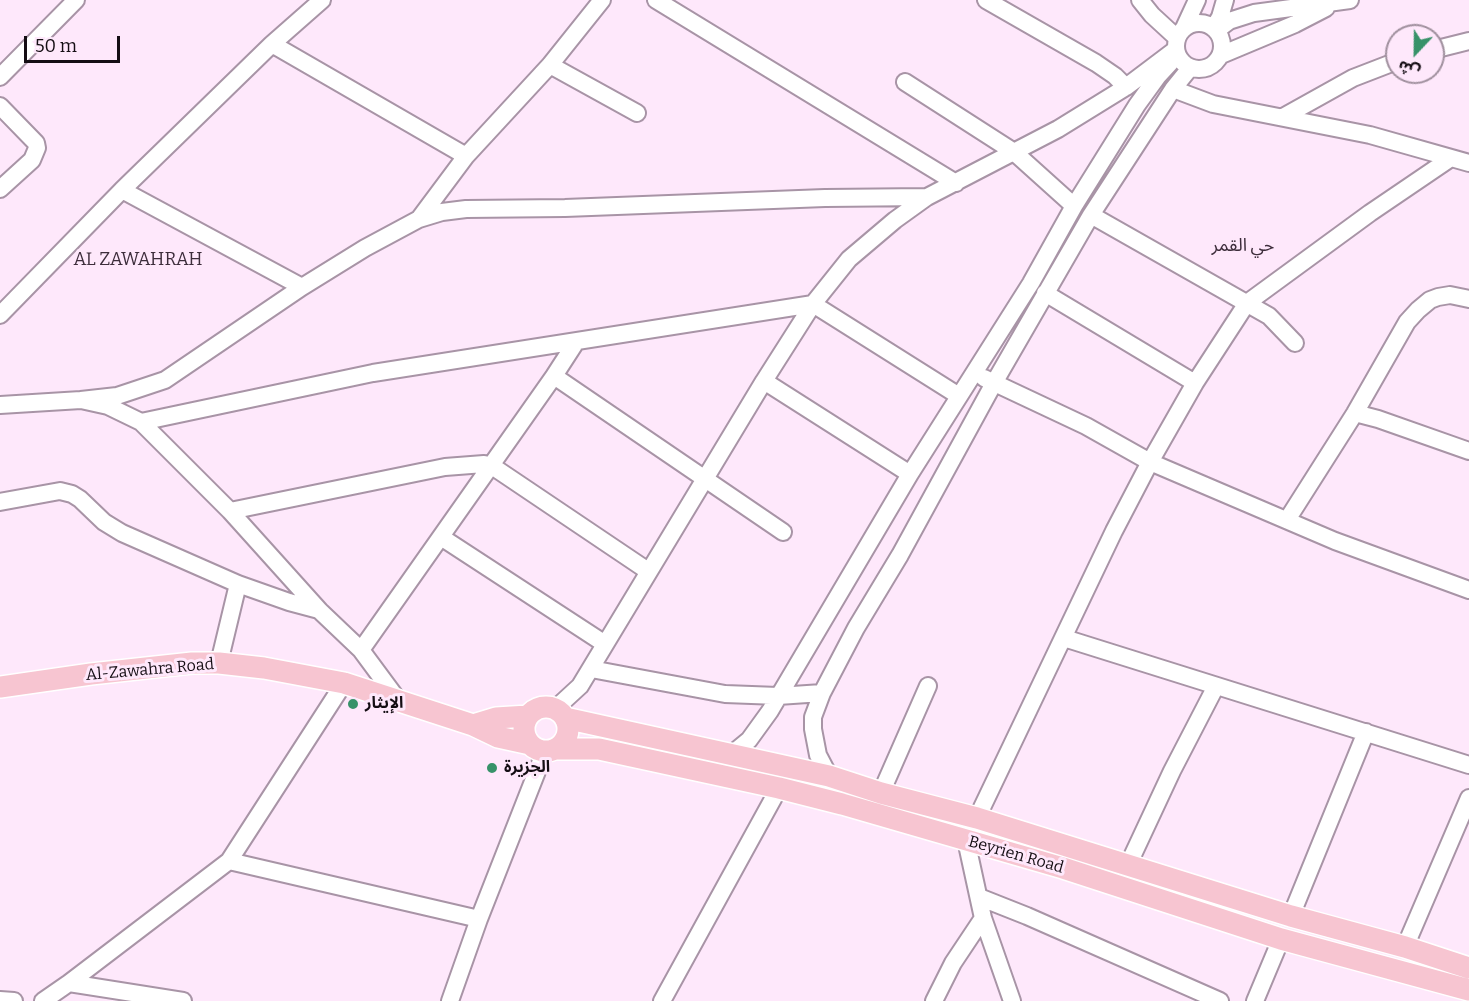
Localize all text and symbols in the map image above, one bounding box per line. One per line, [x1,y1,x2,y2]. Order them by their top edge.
scale bar [27,24,123,62]
north arrow [1385,24,1445,84]
text: 50 m [35,35,77,57]
text: ش [1395,56,1423,82]
district label: حي القمر [1212,235,1274,257]
district label: AL ZAWAHRAH [65,249,211,271]
street label: Al-Zawahra Road [85,655,215,685]
place label: الإيثار [365,694,403,714]
marker: الإيثار [346,697,360,711]
place label: الجزيرة [504,758,550,778]
marker: الجزيرة [485,761,499,775]
street label: Beyrien Road [966,832,1066,878]

